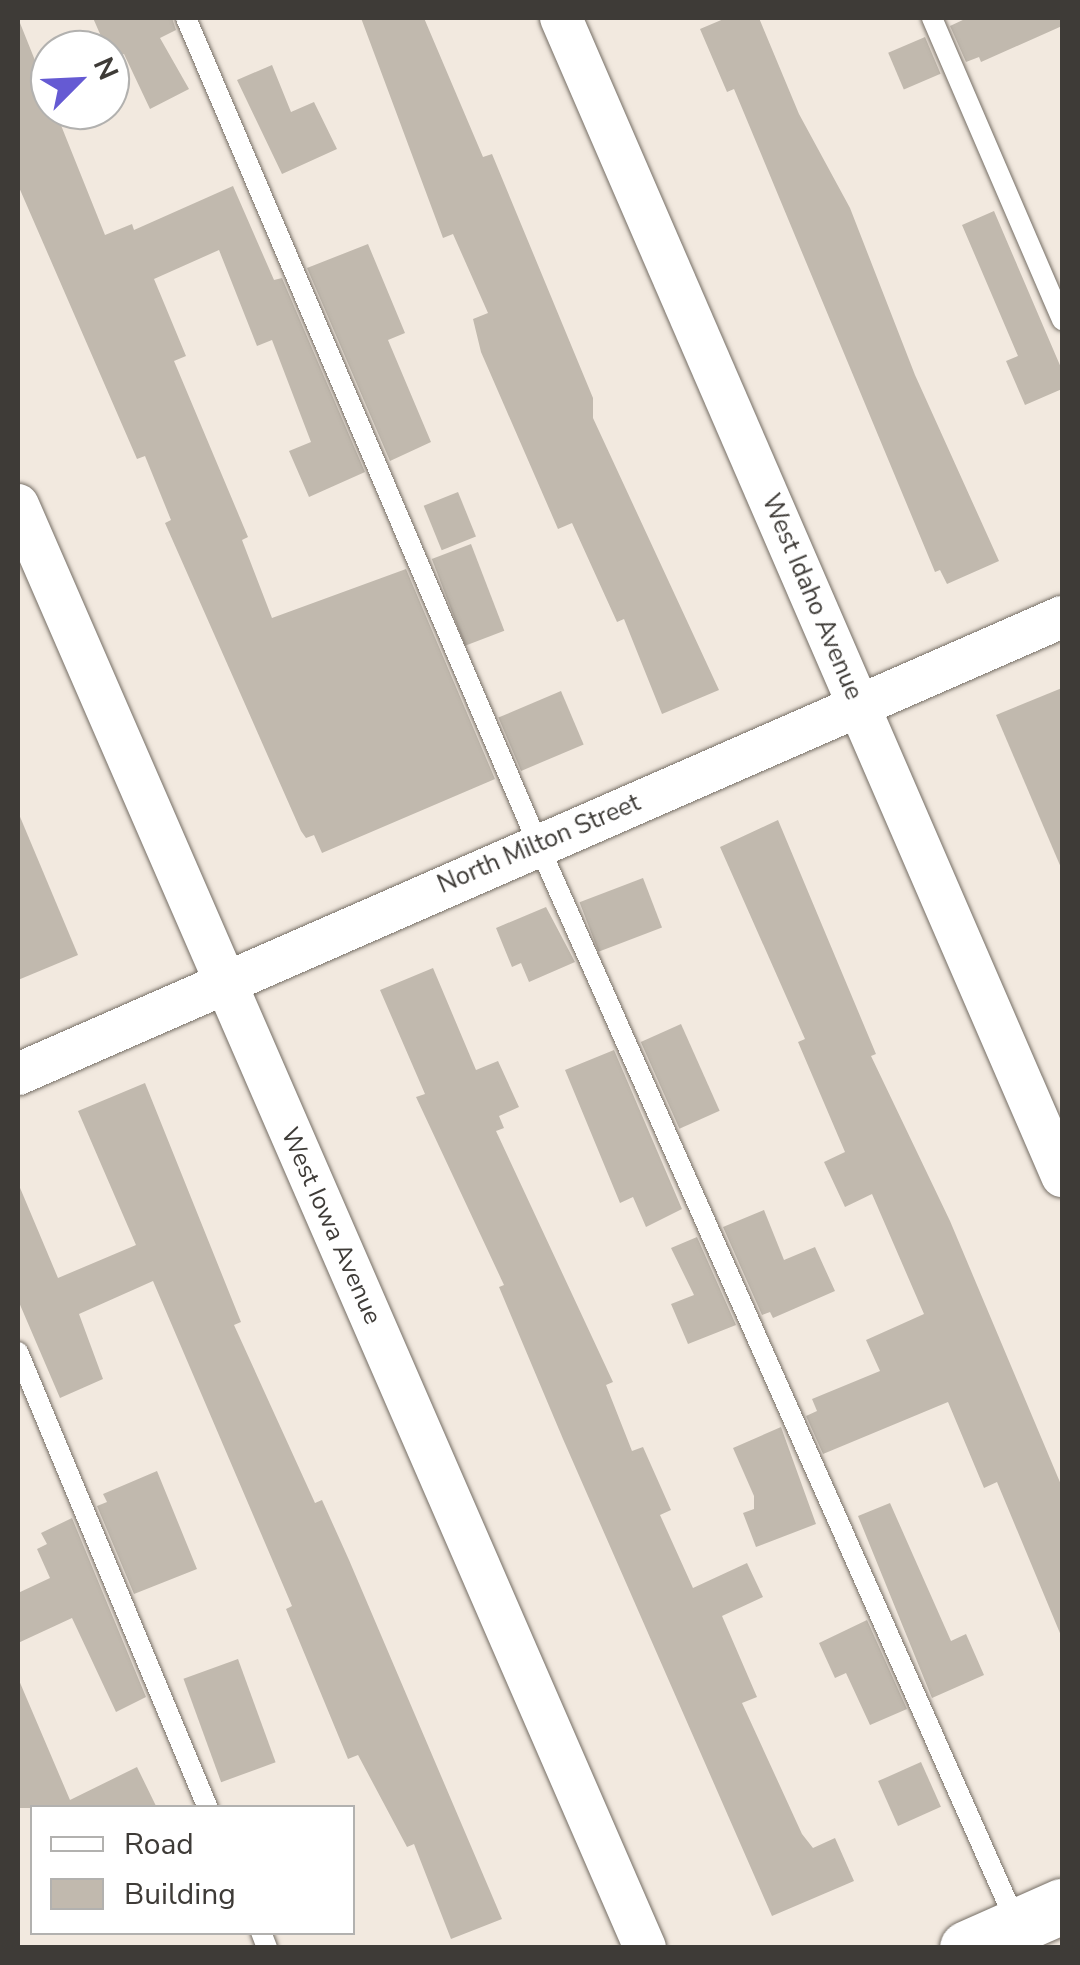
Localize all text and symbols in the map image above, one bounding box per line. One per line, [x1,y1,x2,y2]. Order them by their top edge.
north arrow [30,30,130,130]
text: N [84,51,127,86]
street label: West Idaho Avenue [755,490,869,704]
street label: North Milton Street [433,788,645,900]
street label: West Iowa Avenue [274,1123,388,1329]
legend [30,1805,355,1935]
text: Road [124,1824,194,1865]
text: Building [124,1874,236,1915]

